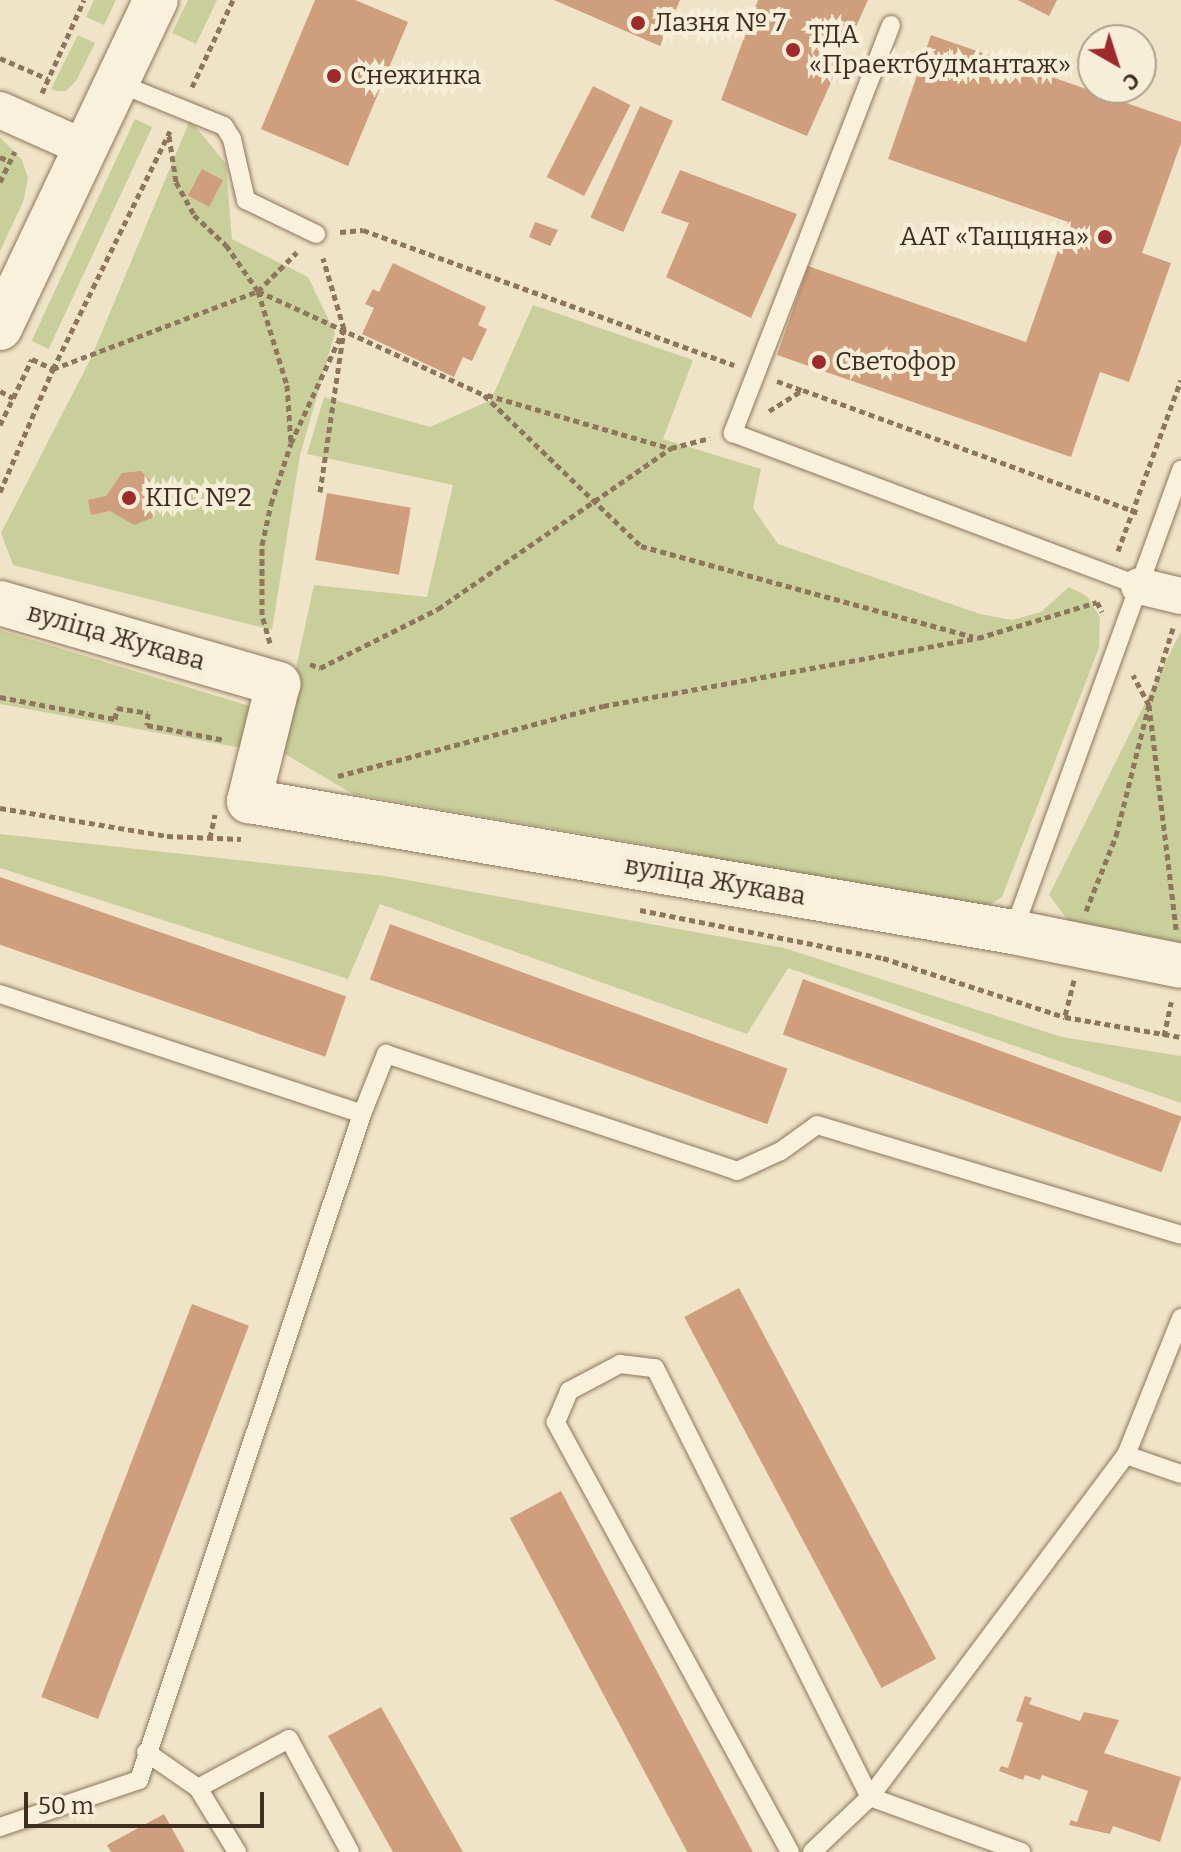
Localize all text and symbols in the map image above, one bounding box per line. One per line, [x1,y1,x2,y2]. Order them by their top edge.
place label: Лазня № 7 [654,7,786,39]
marker: Лазня № 7 [629,14,647,32]
place label: ТДА «Праектбудмантаж» [809,19,1071,80]
north arrow [1077,24,1157,104]
marker: ТДА «Праектбудмантаж» [784,41,802,59]
place label: Снежинка [350,60,481,92]
marker: Снежинка [325,67,343,85]
text: С [1117,67,1145,96]
place label: ААТ «Таццяна» [900,221,1089,253]
marker: ААТ «Таццяна» [1096,228,1114,246]
place label: Светофор [835,346,956,378]
marker: Светофор [810,353,828,371]
place label: КПС №2 [145,482,252,514]
marker: КПС №2 [120,489,138,507]
street label: вуліца Жукава [24,597,208,677]
street label: вуліца Жукава [622,850,808,912]
scale bar [28,1776,268,1826]
text: 50 m [38,1792,94,1820]

